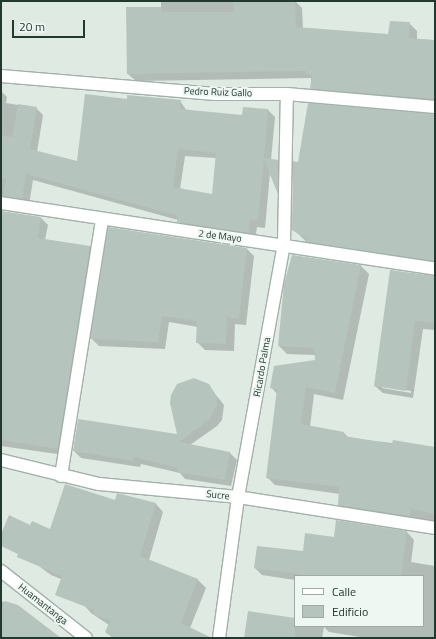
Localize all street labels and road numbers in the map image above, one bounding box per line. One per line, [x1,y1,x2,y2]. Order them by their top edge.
street label: Pedro Ruiz Gallo [184,85,252,99]
street label: 2 de Mayo [198,227,242,245]
street label: Ricardo Palma [251,336,273,398]
street label: Sucre [206,488,230,502]
street label: Huamantanga [16,581,70,627]

